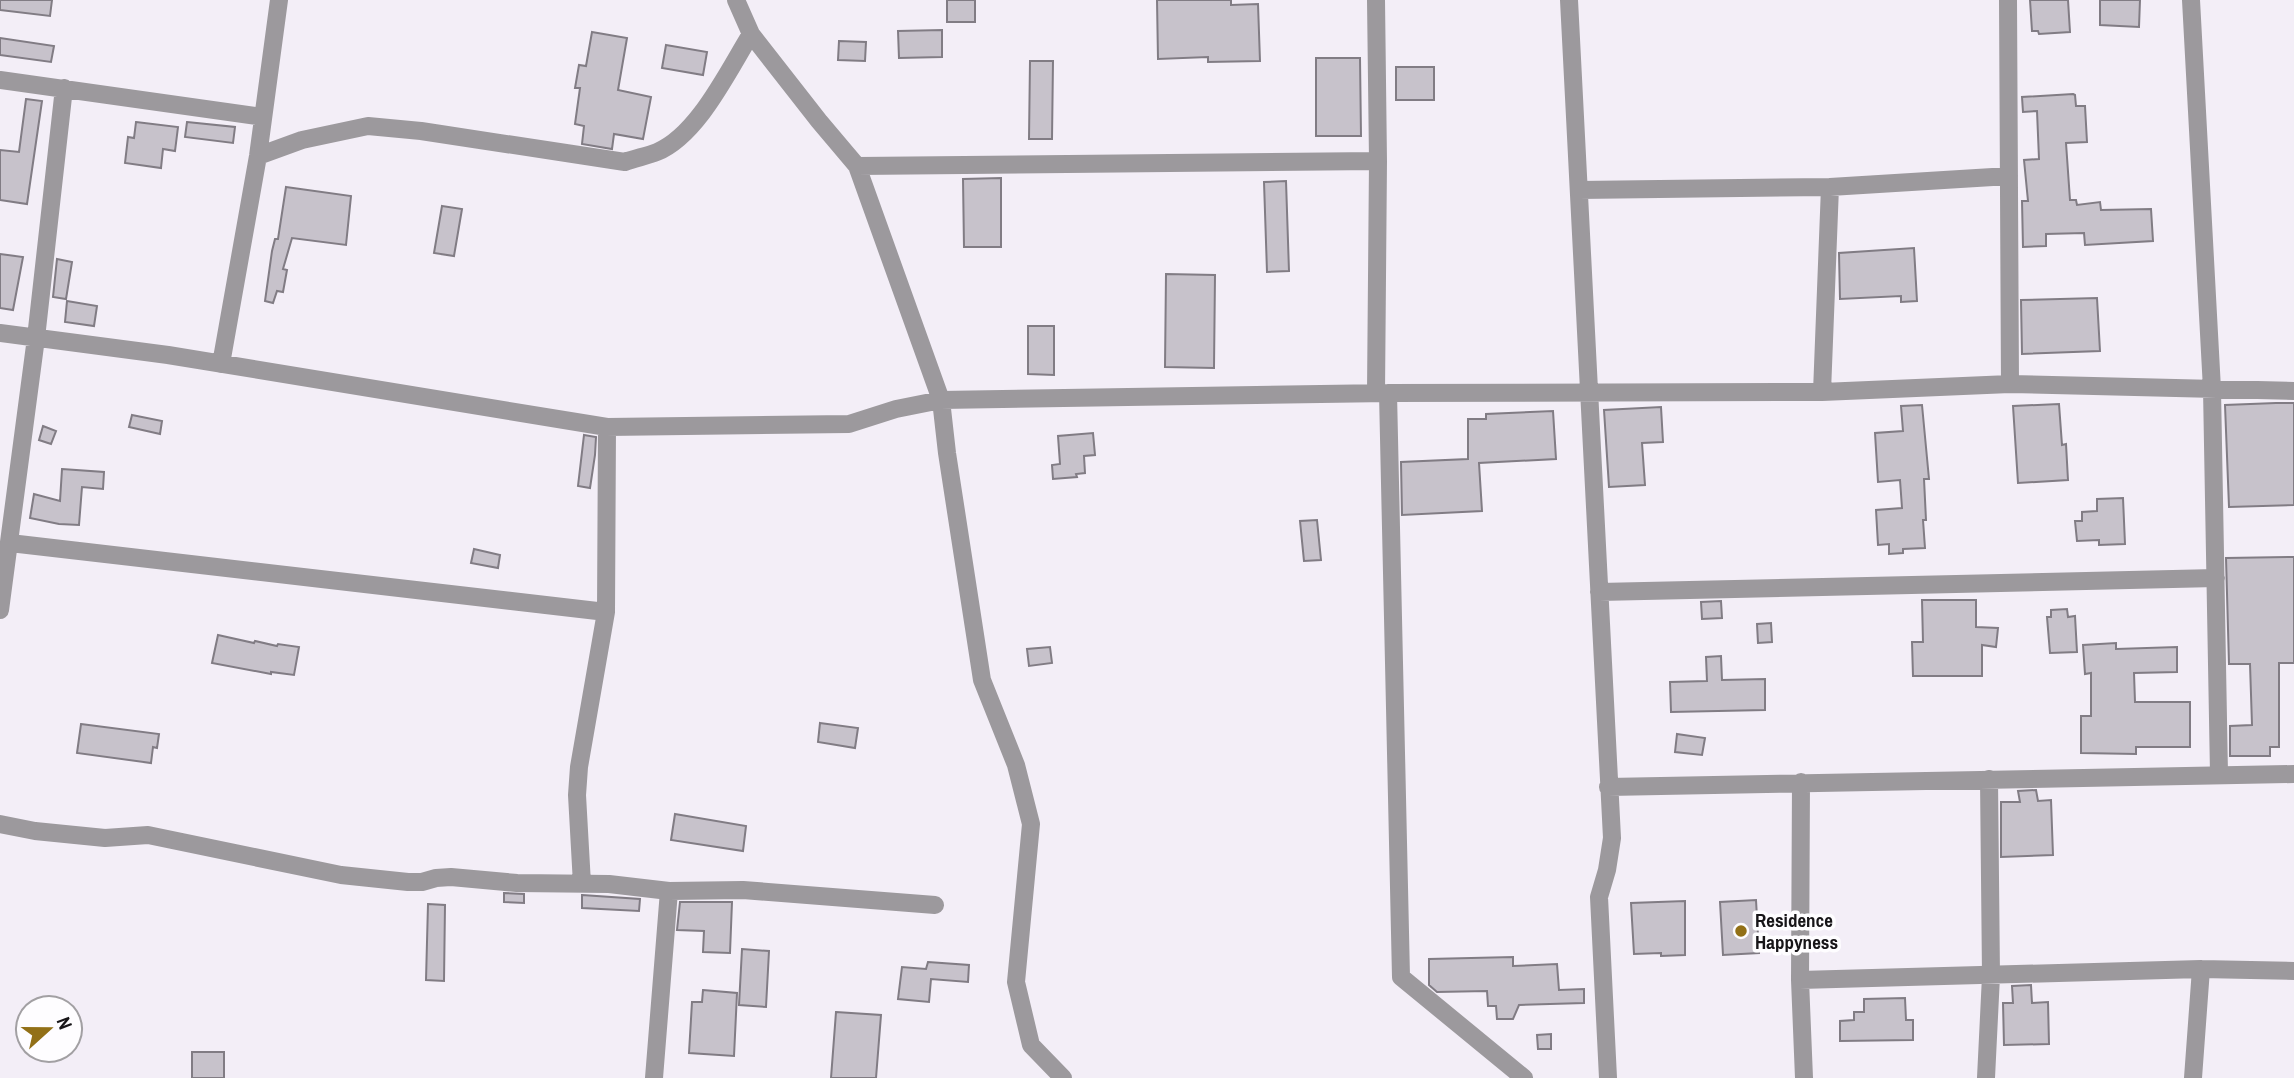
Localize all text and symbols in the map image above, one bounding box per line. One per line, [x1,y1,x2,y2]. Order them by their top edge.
place label: Residence Happyness [1755,907,1838,955]
marker: Residence Happyness [1733,923,1749,939]
north arrow [14,994,84,1064]
text: N [51,1013,79,1033]

